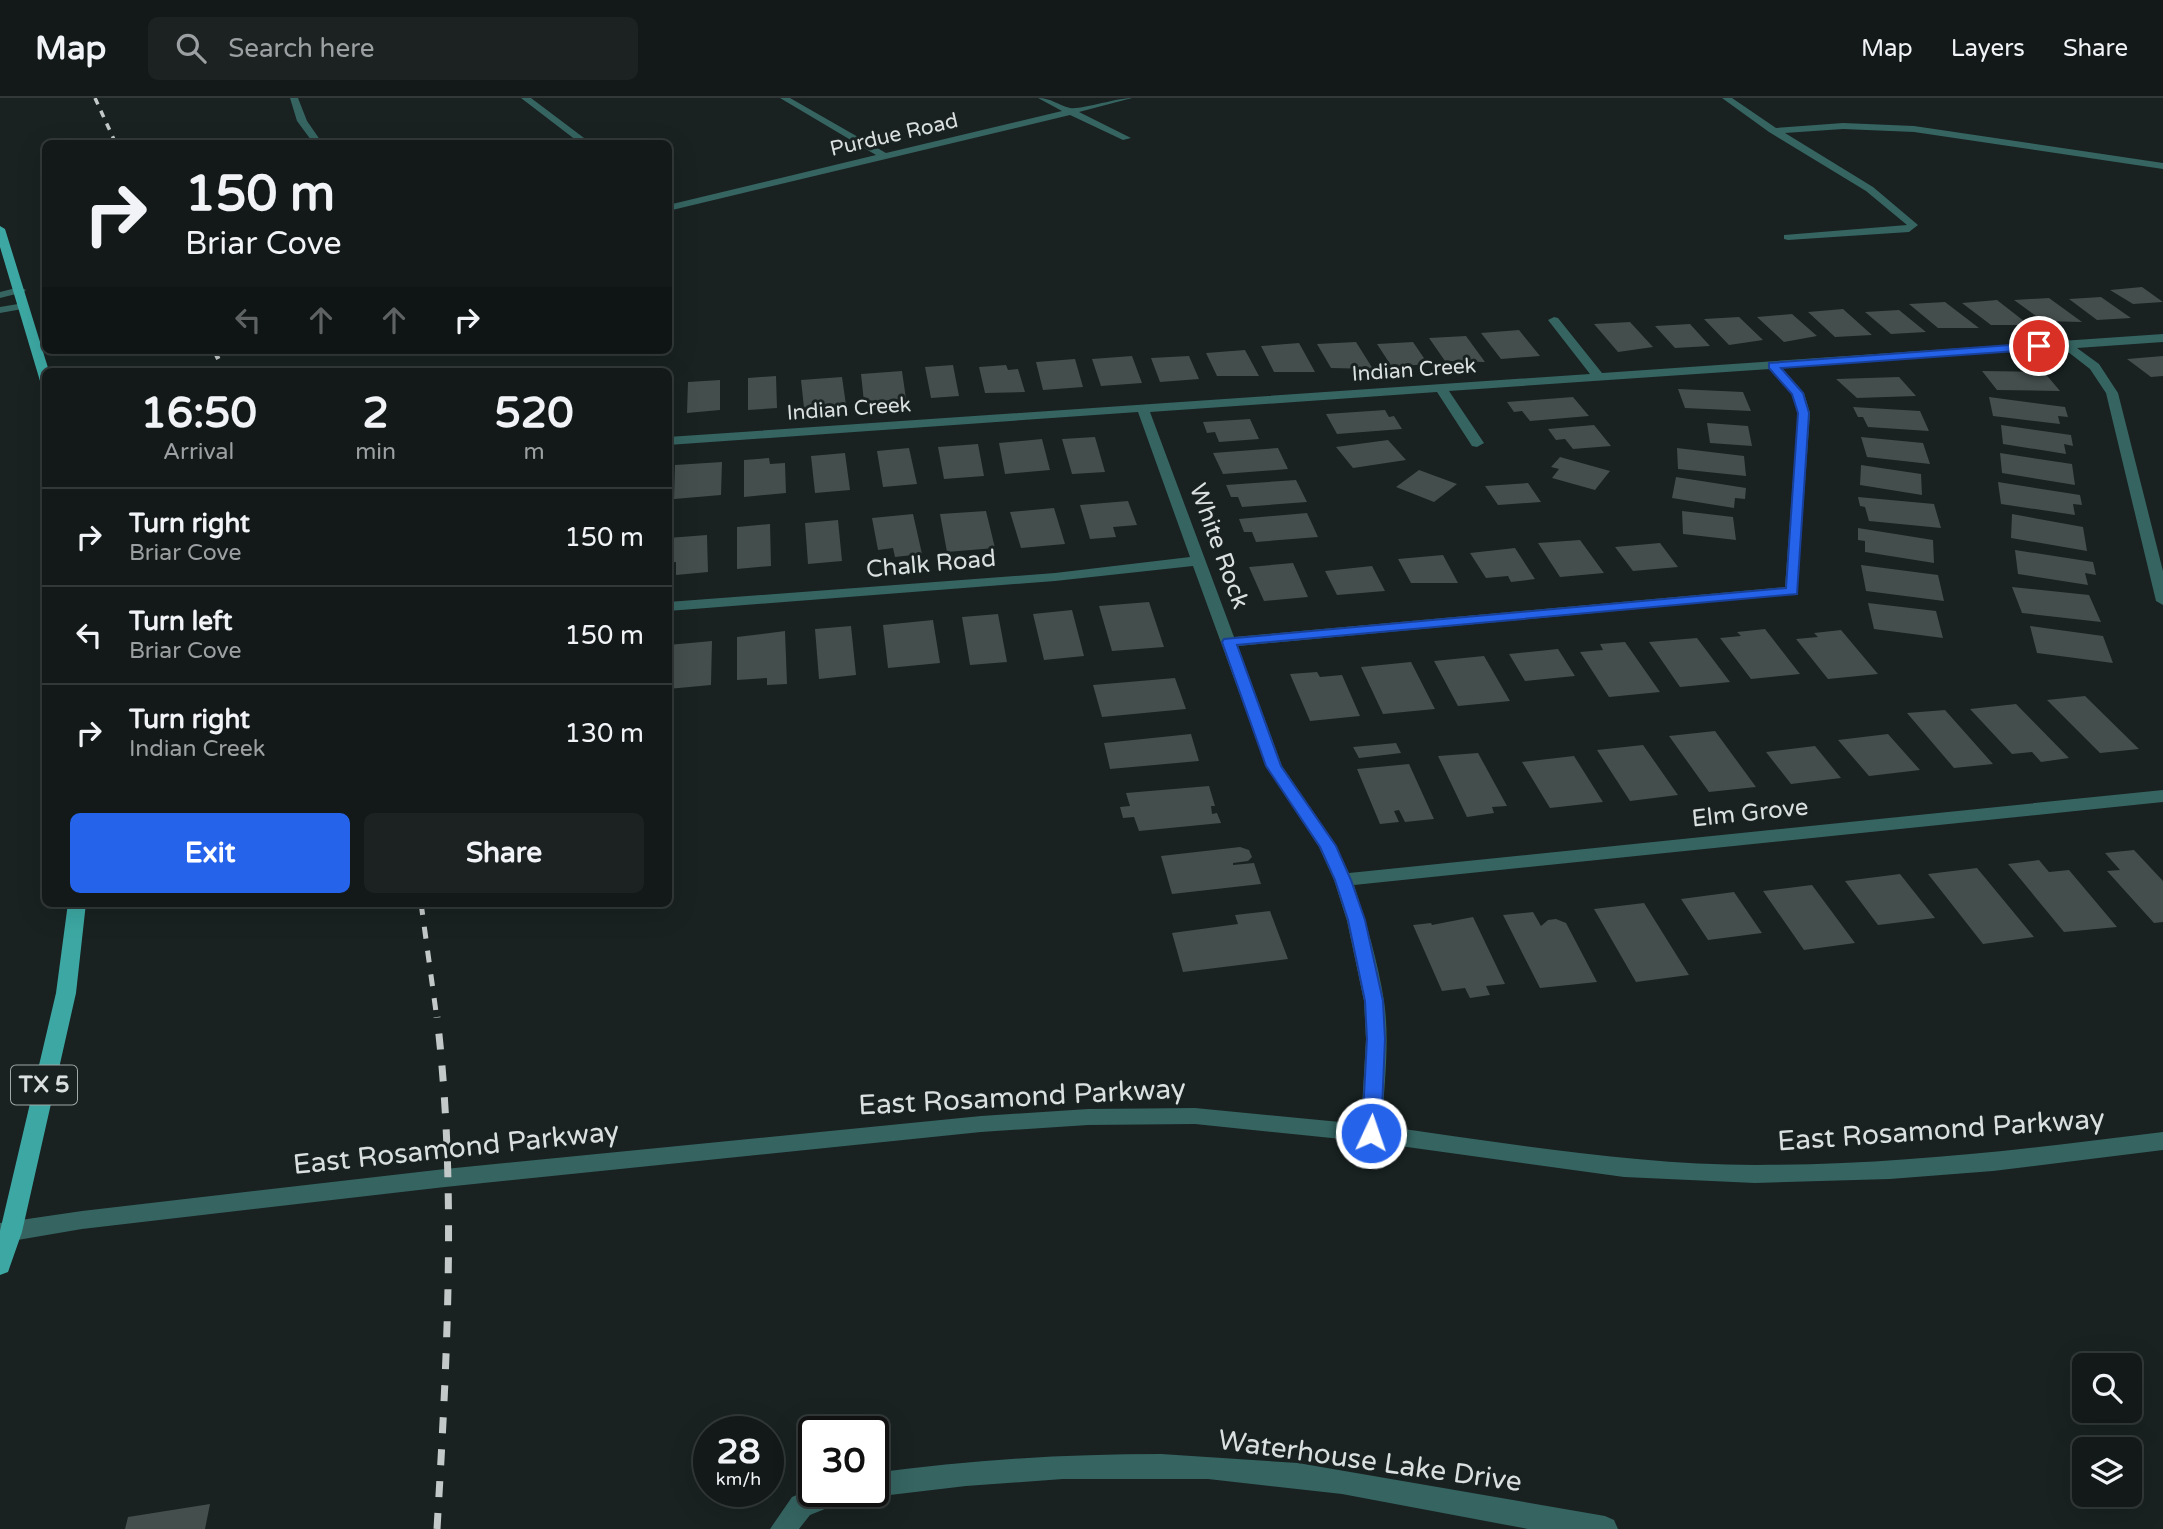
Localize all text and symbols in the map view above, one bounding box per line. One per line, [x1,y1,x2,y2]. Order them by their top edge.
search box [148,17,638,80]
text: Map [35,29,106,68]
icon: search [172,29,210,67]
text: Search here [228,33,374,64]
text: Map [1861,34,1913,63]
text: Layers [1951,34,2025,63]
text: Share [2063,34,2128,63]
street label: Purdue Road [828,108,960,162]
text: 150 m [185,165,335,224]
icon: right [70,168,161,259]
text: Briar Cove [185,225,342,263]
icon: left [229,301,267,339]
icon: ahead [302,301,340,339]
icon: ahead [375,301,413,339]
icon: right [448,301,486,339]
pin [2009,316,2069,376]
icon: arrive [2020,327,2058,365]
street label: Indian Creek [1351,353,1477,387]
text: 16:50 [140,388,257,439]
text: 2 [362,388,389,439]
text: 520 [494,388,574,439]
street label: Indian Creek [786,392,912,426]
text: Arrival [163,438,234,466]
text: min [355,438,396,466]
text: m [523,438,545,466]
street label: White Rock [1183,479,1255,613]
text: Turn right [129,508,250,539]
icon: right [70,518,108,556]
text: 150 m [564,522,644,553]
text: Briar Cove [129,539,242,567]
street label: Chalk Road [865,544,997,584]
text: Turn left [129,606,232,637]
icon: left [70,616,108,654]
text: 150 m [564,620,644,651]
text: Briar Cove [129,637,242,665]
text: Turn right [129,704,250,735]
icon: right [70,714,108,752]
text: 130 m [564,718,644,749]
text: Indian Creek [129,735,265,763]
street label: Elm Grove [1690,792,1810,834]
button: Exit [70,813,350,893]
button: Share [364,813,644,893]
road number: TX 5 [11,1066,77,1104]
street label: East Rosamond Parkway [857,1071,1187,1123]
position arrow [1334,1096,1408,1170]
street label: East Rosamond Parkway [1776,1102,2106,1158]
street label: East Rosamond Parkway [291,1114,621,1182]
map controls [2072,1353,2142,1507]
button: search [2072,1353,2142,1423]
speed limit sign: 30 [798,1416,889,1507]
street label: Waterhouse Lake Drive [1216,1423,1524,1499]
text: 28 [717,1431,760,1473]
button: layers [2072,1437,2142,1507]
text: km/h [716,1468,761,1490]

